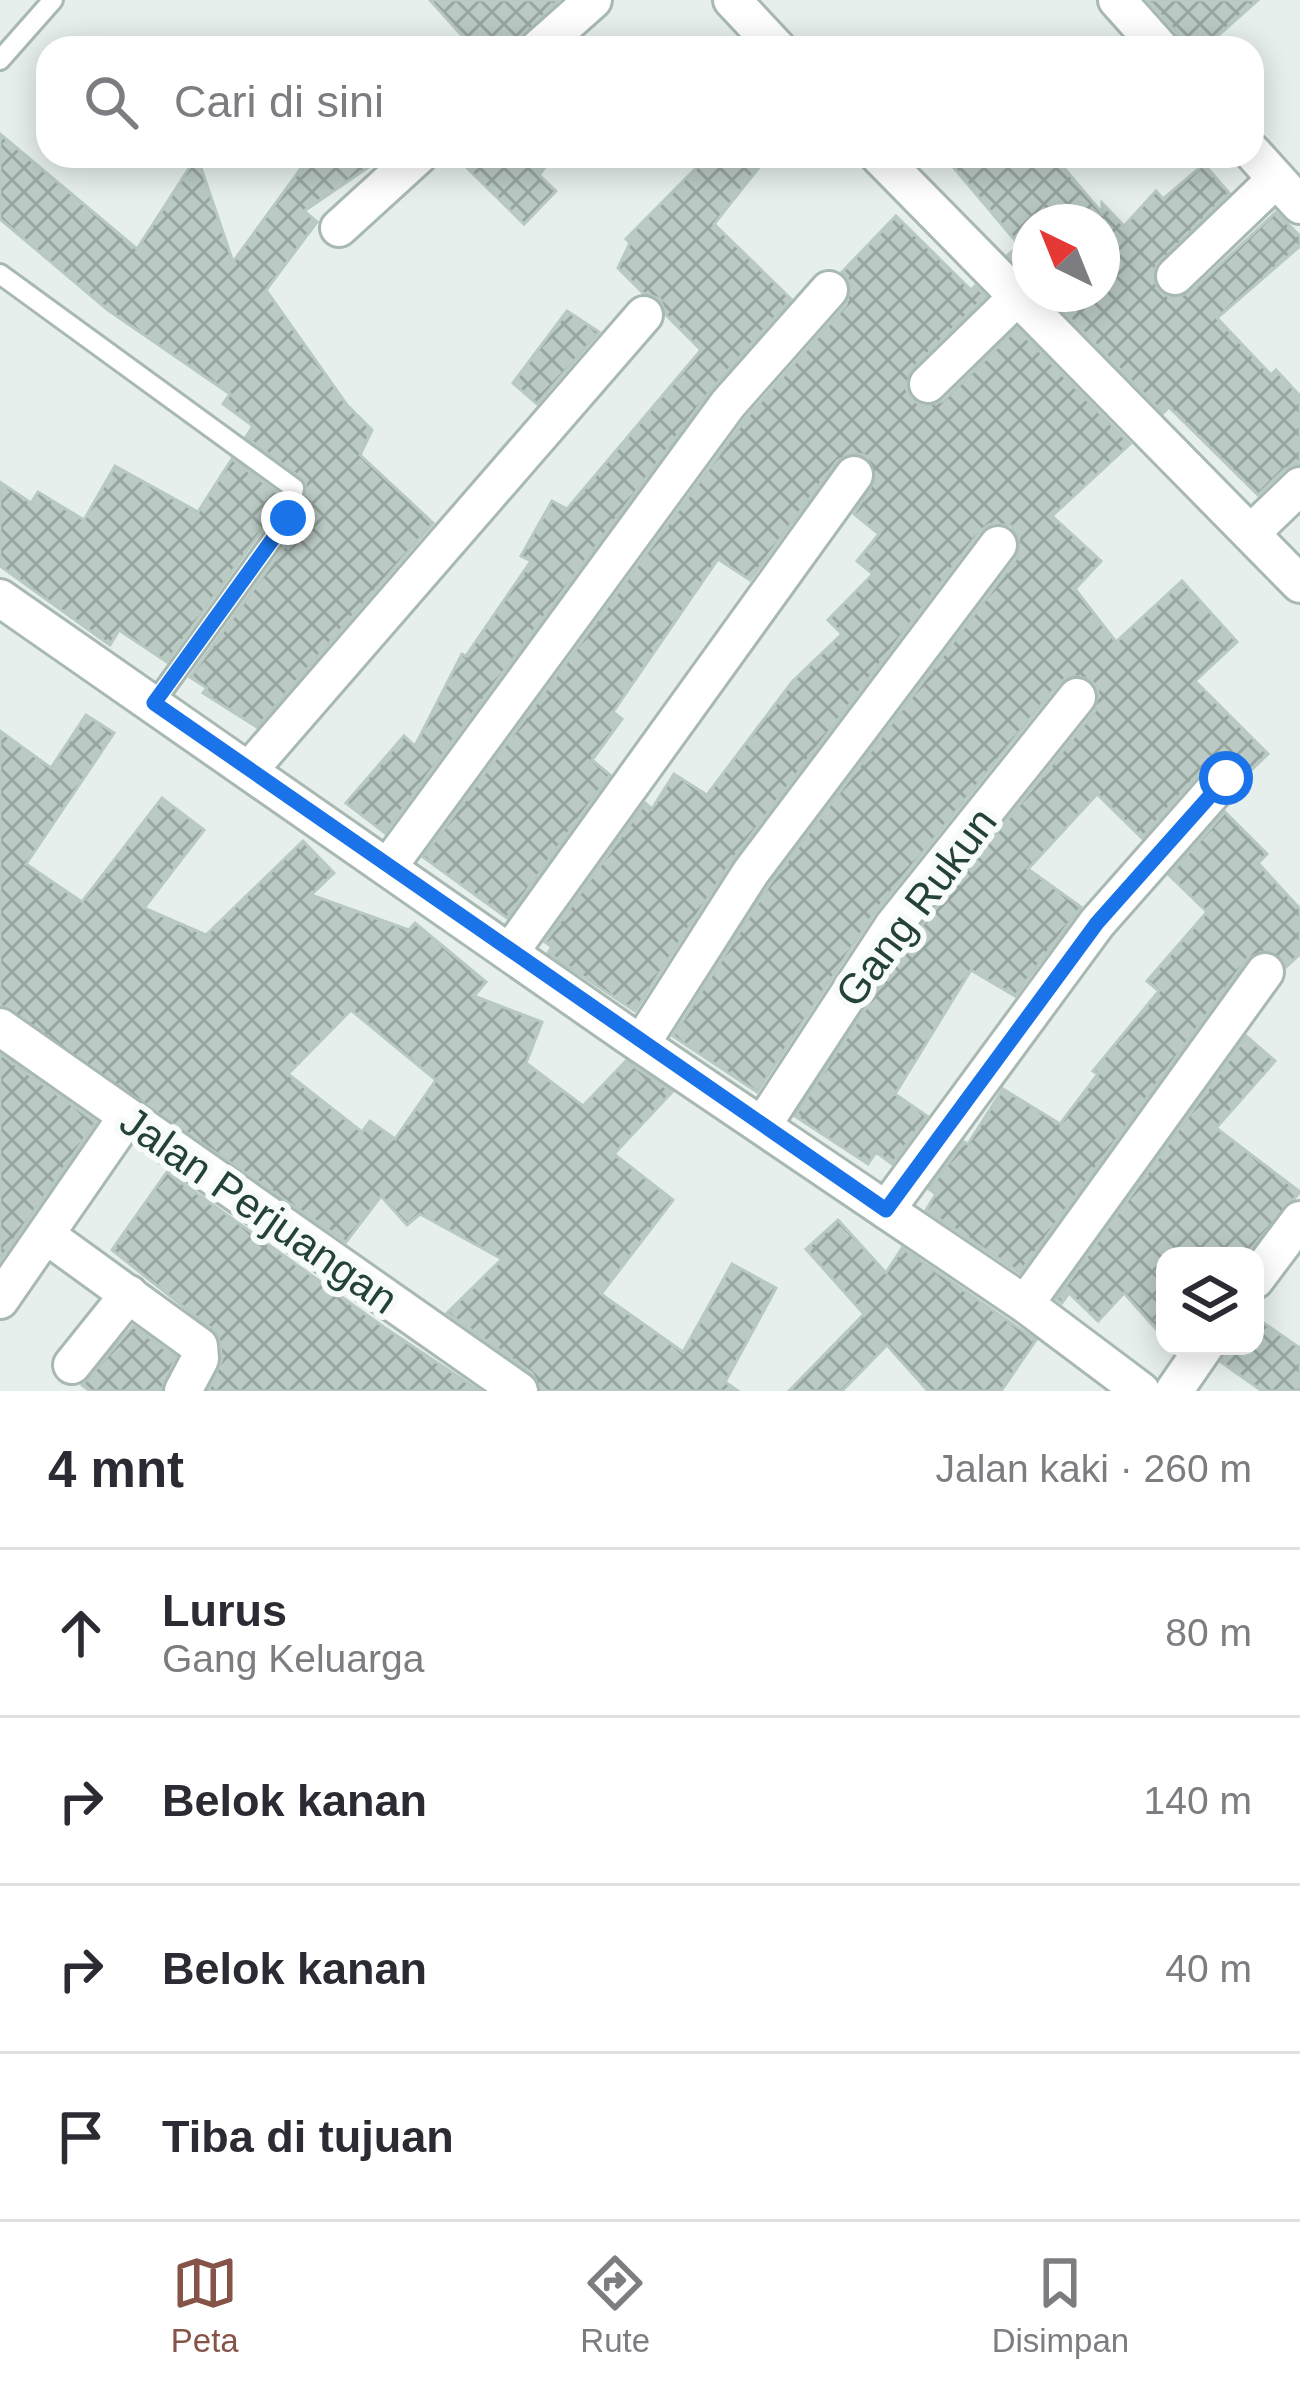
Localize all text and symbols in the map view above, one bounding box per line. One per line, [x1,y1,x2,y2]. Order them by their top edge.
search box [36,36,1264,168]
icon: search [78,69,144,135]
text: Cari di sini [174,76,384,127]
north arrow [1012,204,1120,312]
route end [261,491,315,545]
route start [1199,751,1253,805]
street label: Gang Rukun [826,799,1006,1015]
street label: Jalan Perjuangan [112,1097,406,1323]
map controls [1156,1247,1264,1355]
button: layers [1156,1247,1264,1355]
text: 4 mnt [48,1441,184,1498]
text: Jalan kaki · 260 m [936,1447,1252,1490]
text: Lurus [162,1585,287,1636]
icon: ahead [48,1600,114,1666]
text: 80 m [1165,1611,1252,1654]
text: Gang Keluarga [162,1637,424,1680]
icon: right [48,1768,114,1834]
text: Belok kanan [162,1775,427,1826]
text: 140 m [1144,1779,1252,1822]
icon: right [48,1936,114,2002]
text: Belok kanan [162,1943,427,1994]
text: 40 m [1165,1947,1252,1990]
icon: arrive [48,2104,114,2170]
text: Tiba di tujuan [162,2111,454,2162]
tab: Peta [171,2250,239,2360]
tab: Rute [580,2250,650,2360]
tab: Disimpan [992,2250,1129,2360]

